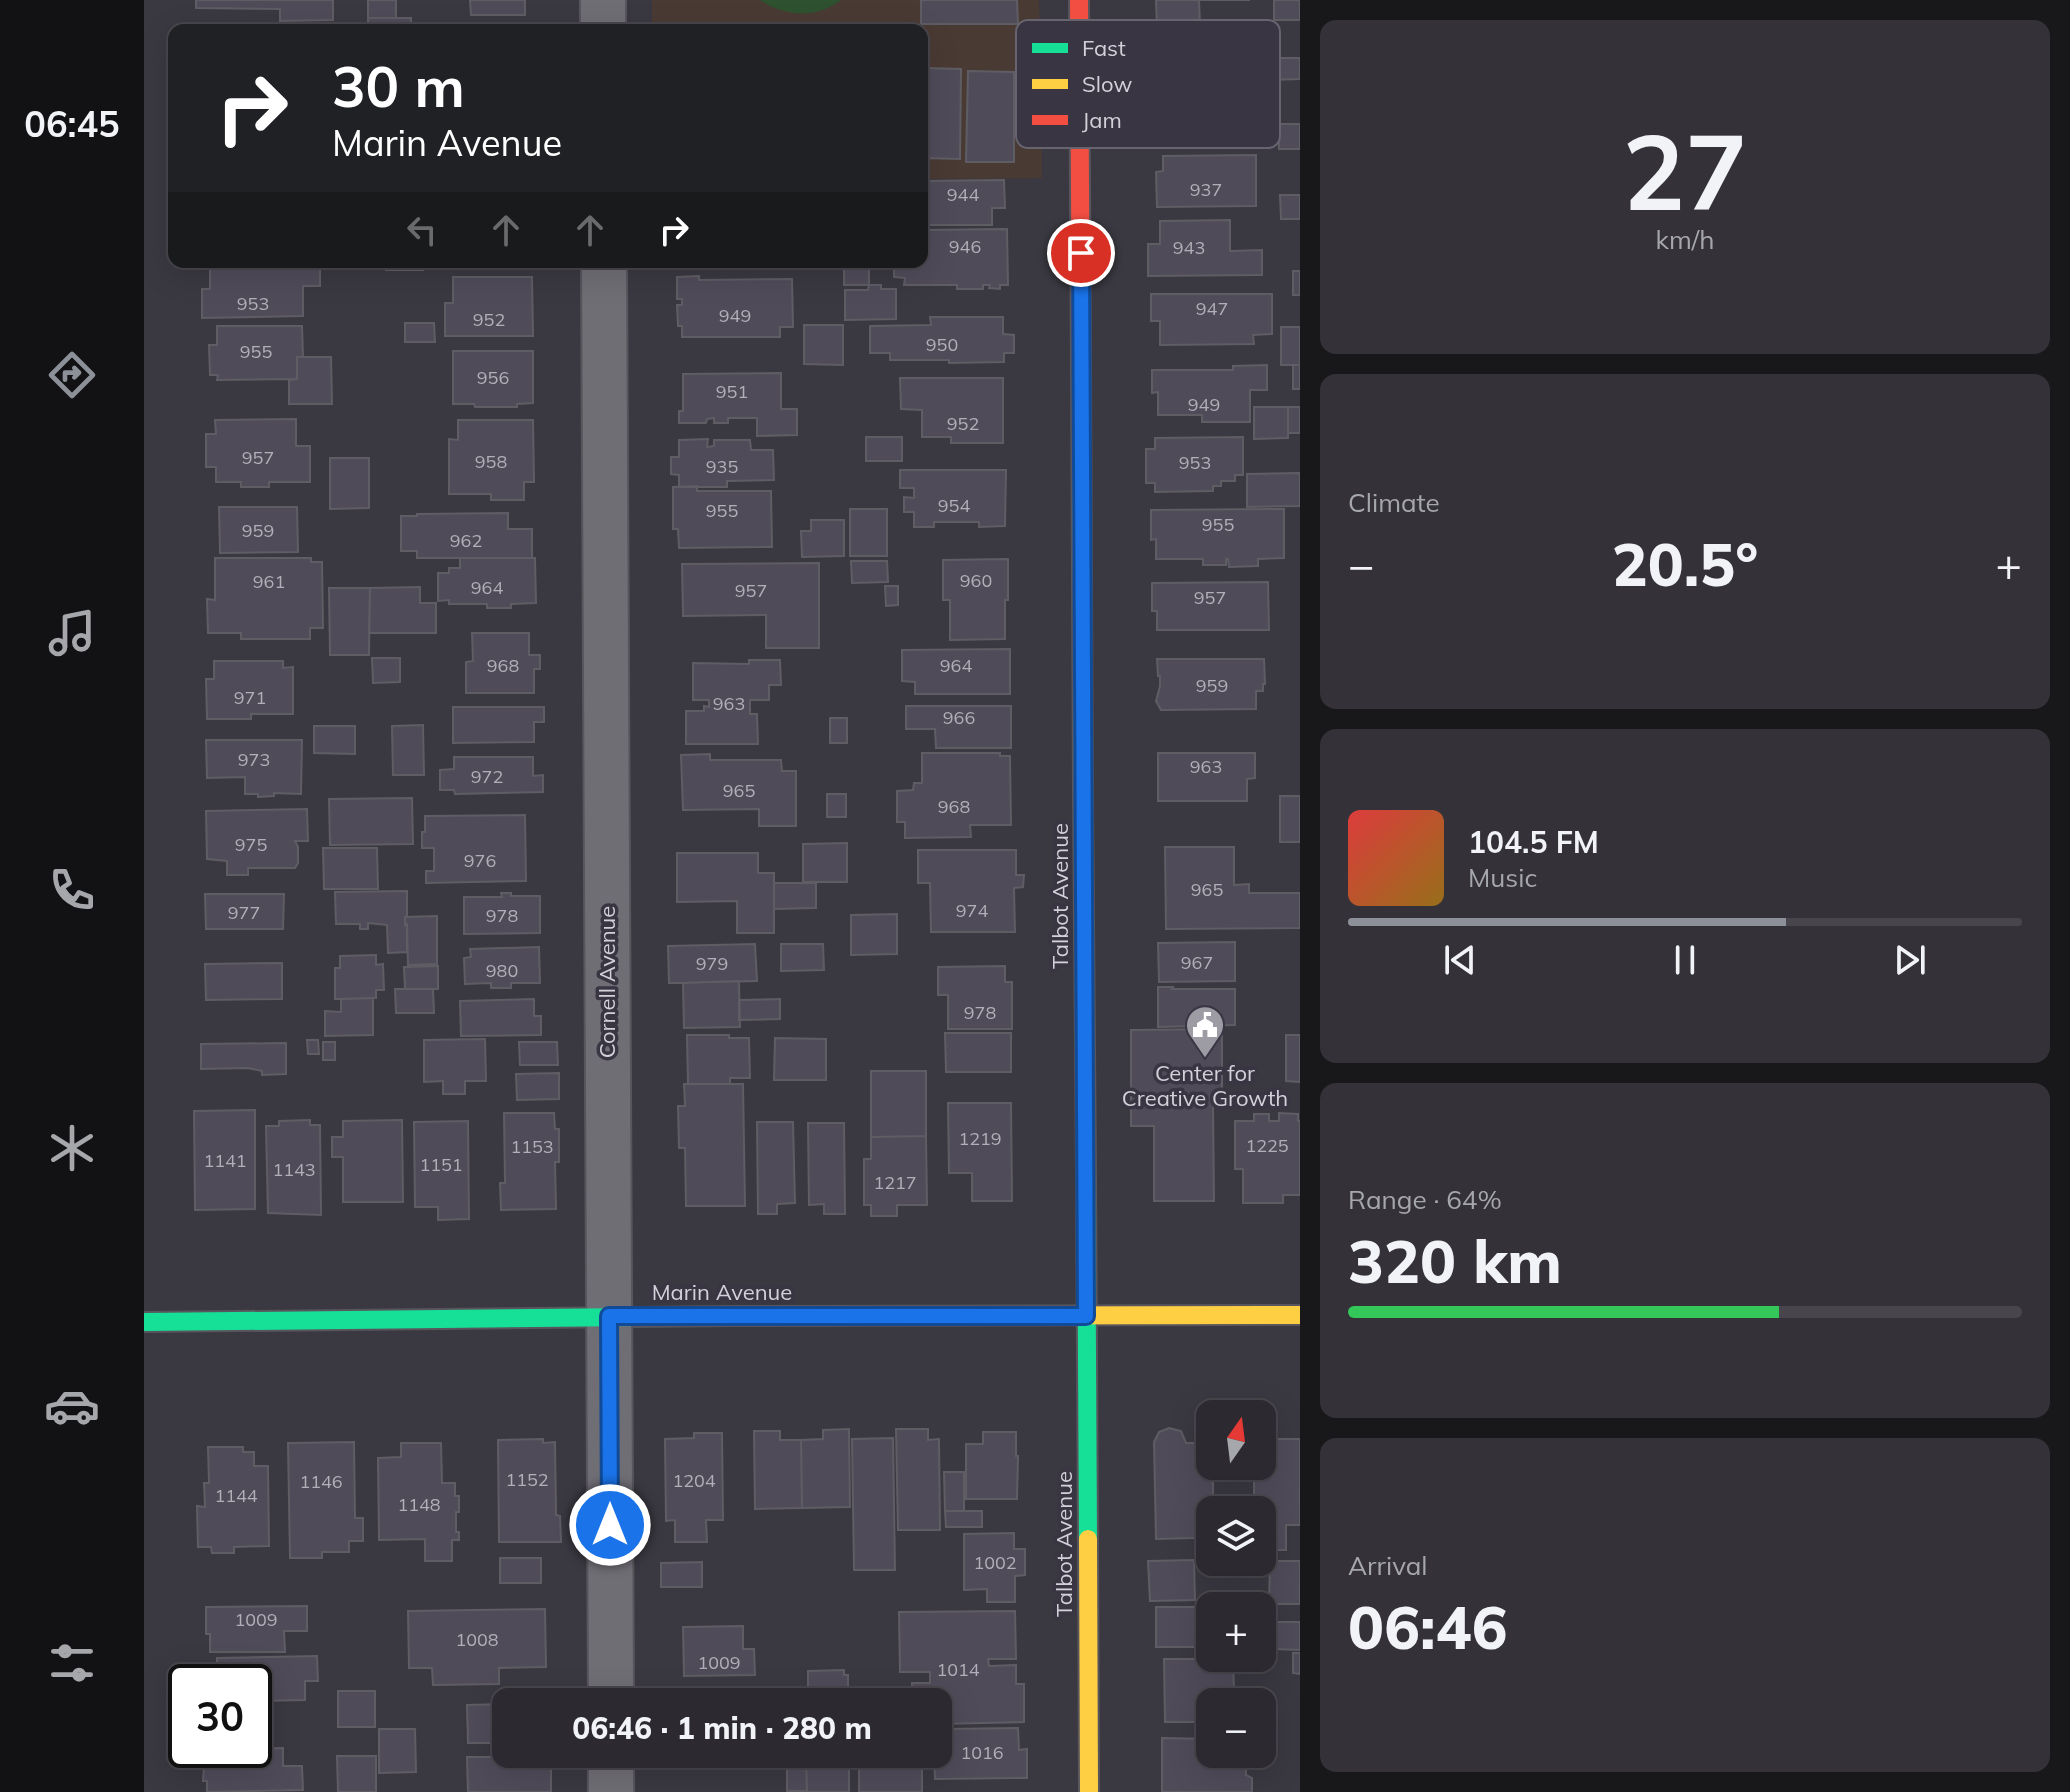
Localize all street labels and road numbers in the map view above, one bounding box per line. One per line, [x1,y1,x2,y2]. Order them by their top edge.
street label: Talbot Avenue [1046,823,1074,969]
street label: Cornell Avenue [593,906,621,1058]
street label: Marin Avenue [652,1278,792,1306]
street label: Talbot Avenue [1050,1471,1078,1617]

